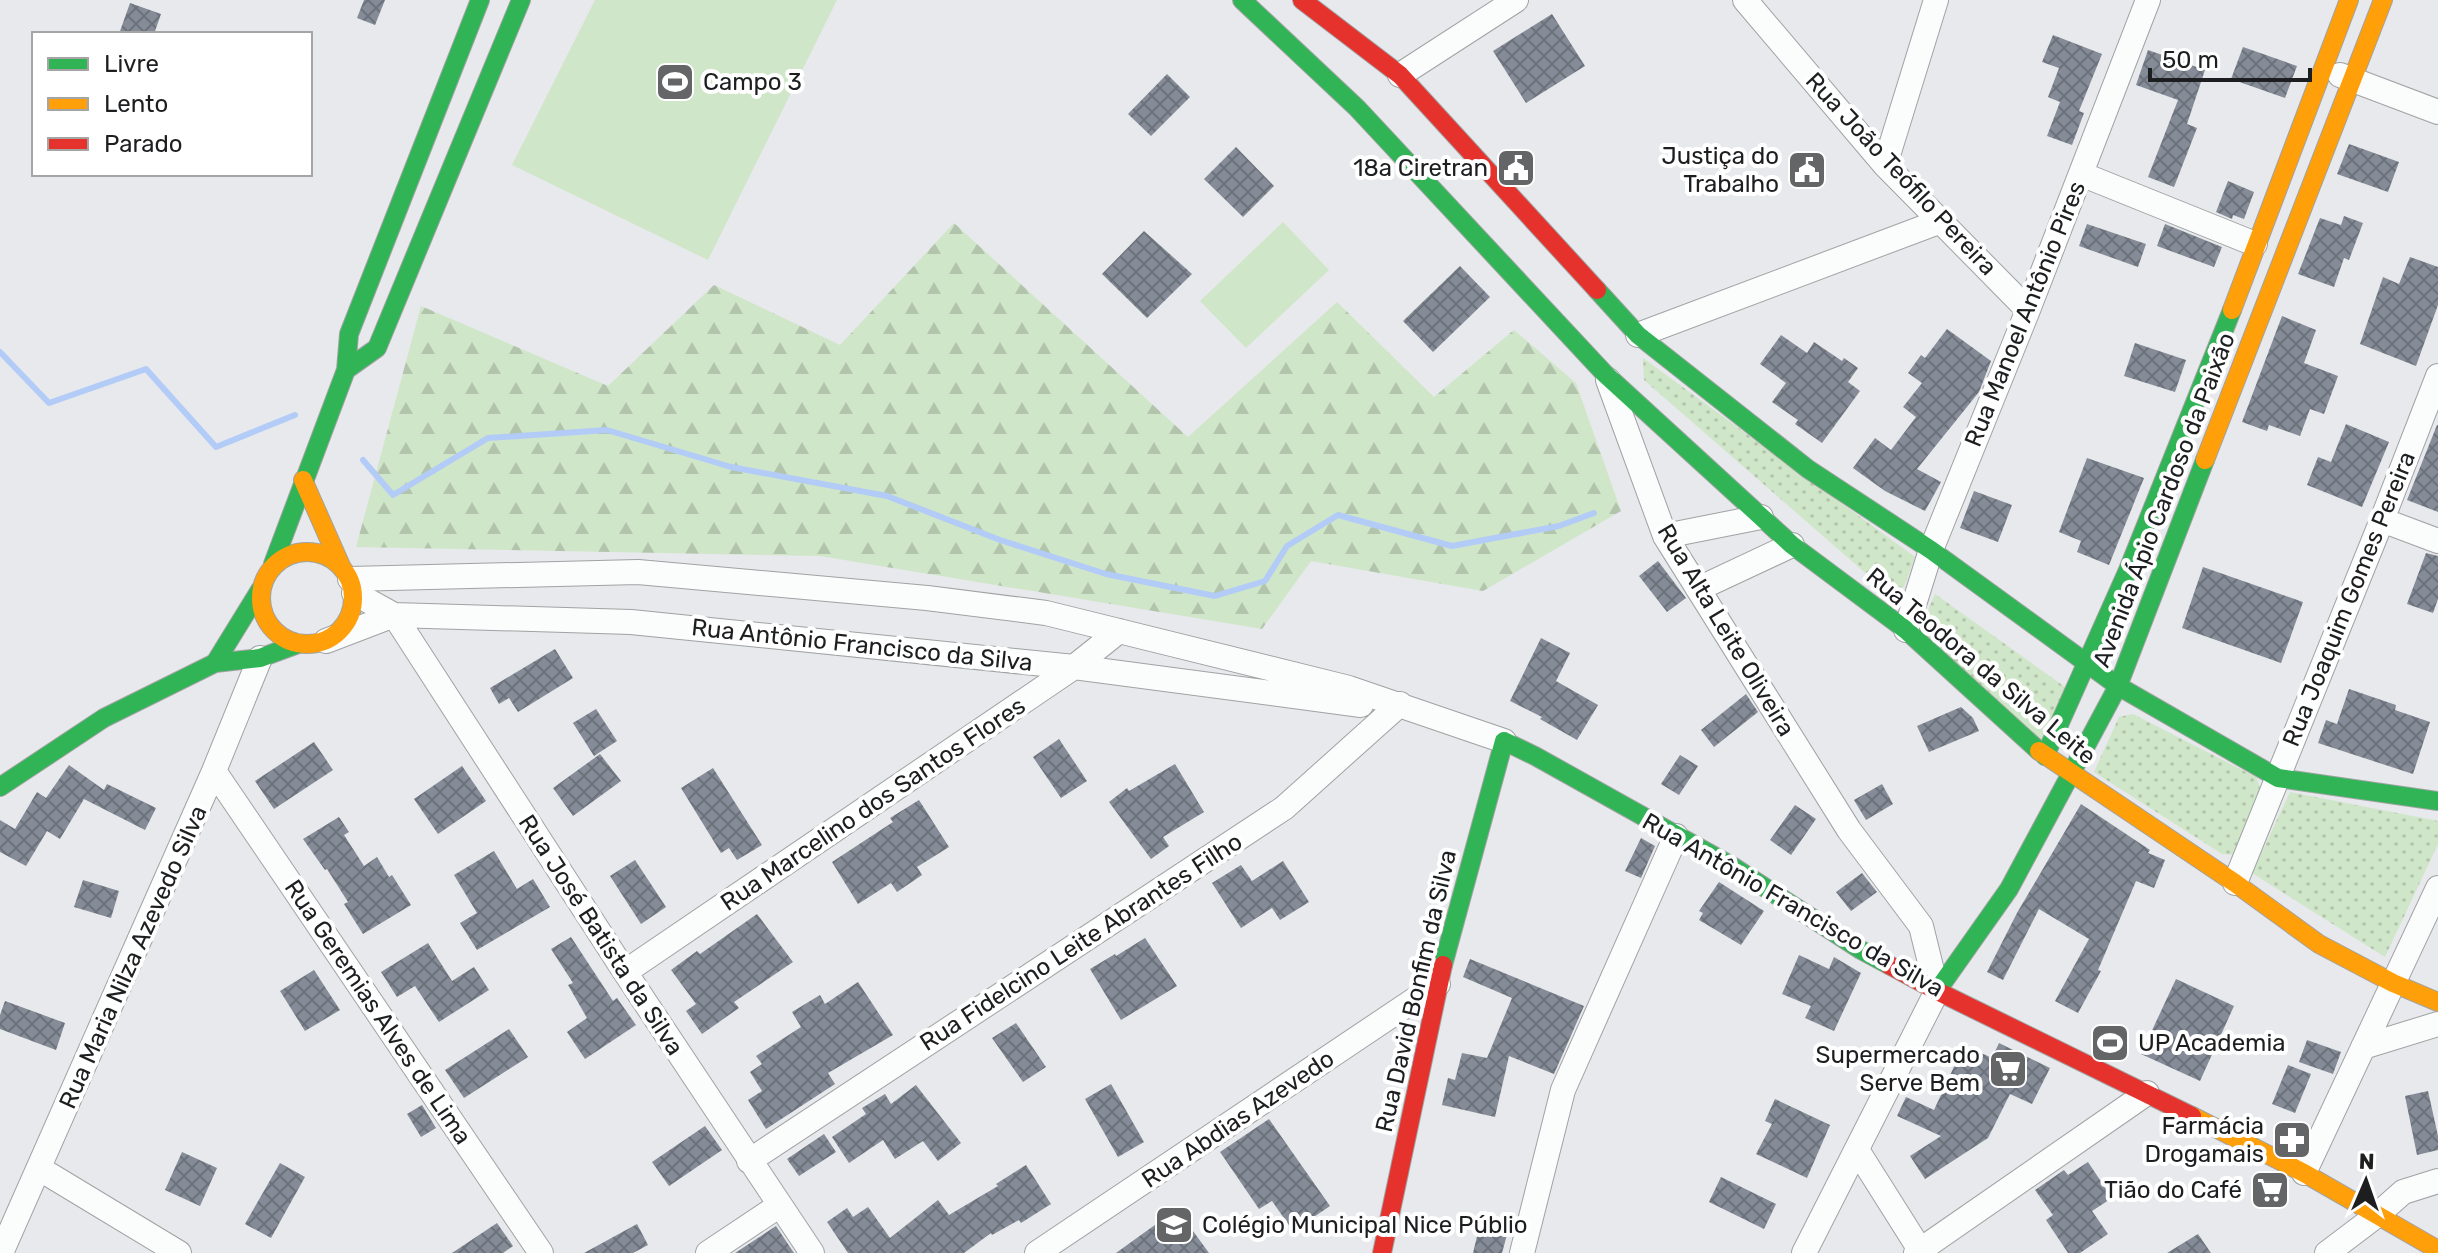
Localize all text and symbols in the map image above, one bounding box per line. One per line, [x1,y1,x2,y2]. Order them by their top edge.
legend [32,32,312,176]
scale bar [2150,32,2310,82]
text: 50 m [2162,46,2219,74]
text: Livre [104,50,159,78]
sports icon: Campo 3 [654,61,696,103]
street label: Rua João Teófilo Pereira [1800,67,2002,281]
place label: Campo 3 [703,68,802,96]
text: Lento [104,90,168,118]
text: Parado [104,130,183,158]
place label: Justiça do Trabalho [1662,142,1779,198]
public building icon: 18a Ciretran [1495,147,1537,189]
public building icon: Justiça do Trabalho [1786,149,1828,191]
place label: 18a Ciretran [1353,154,1488,182]
street label: Rua Manoel Antônio Pires [1959,177,2091,451]
street label: Avenida Ápio Cardoso da Paixão [2087,329,2241,671]
street label: Rua Joaquim Gomes Pereira [2277,448,2421,750]
street label: Rua Alta Leite Oliveira [1652,519,1800,741]
street label: Rua Teodora da Silva Leite [1861,562,2101,770]
street label: Rua Antônio Francisco da Silva [690,613,1034,677]
street label: Rua Marcelino dos Santos Flores [715,691,1031,917]
street label: Rua Maria Nilza Azevedo Silva [53,801,213,1113]
street label: Rua Antônio Francisco da Silva [1638,807,1948,1003]
street label: Rua José Batista da Silva [513,810,689,1060]
street label: Rua Fidelcino Leite Abrantes Filho [915,827,1247,1057]
street label: Rua David Bonfim da Silva [1370,847,1462,1135]
street label: Rua Geremias Alves de Lima [279,874,477,1150]
sports icon: UP Academia [2089,1022,2131,1064]
place label: UP Academia [2138,1029,2285,1057]
place label: Supermercado Serve Bem [1816,1041,1980,1097]
street label: Rua Abdias Azevedo [1137,1044,1339,1194]
supermarket icon: Supermercado Serve Bem [1987,1048,2029,1090]
place label: Farmácia Drogamais [2145,1112,2264,1168]
pharmacy icon: Farmácia Drogamais [2271,1119,2313,1161]
north arrow [2326,1141,2406,1221]
text: N [2358,1148,2375,1175]
supermarket icon: Tião do Café [2249,1169,2291,1211]
place label: Tião do Café [2104,1176,2242,1204]
school or university icon: Colégio Municipal Nice Públio [1153,1204,1195,1246]
place label: Colégio Municipal Nice Públio [1202,1211,1528,1239]

